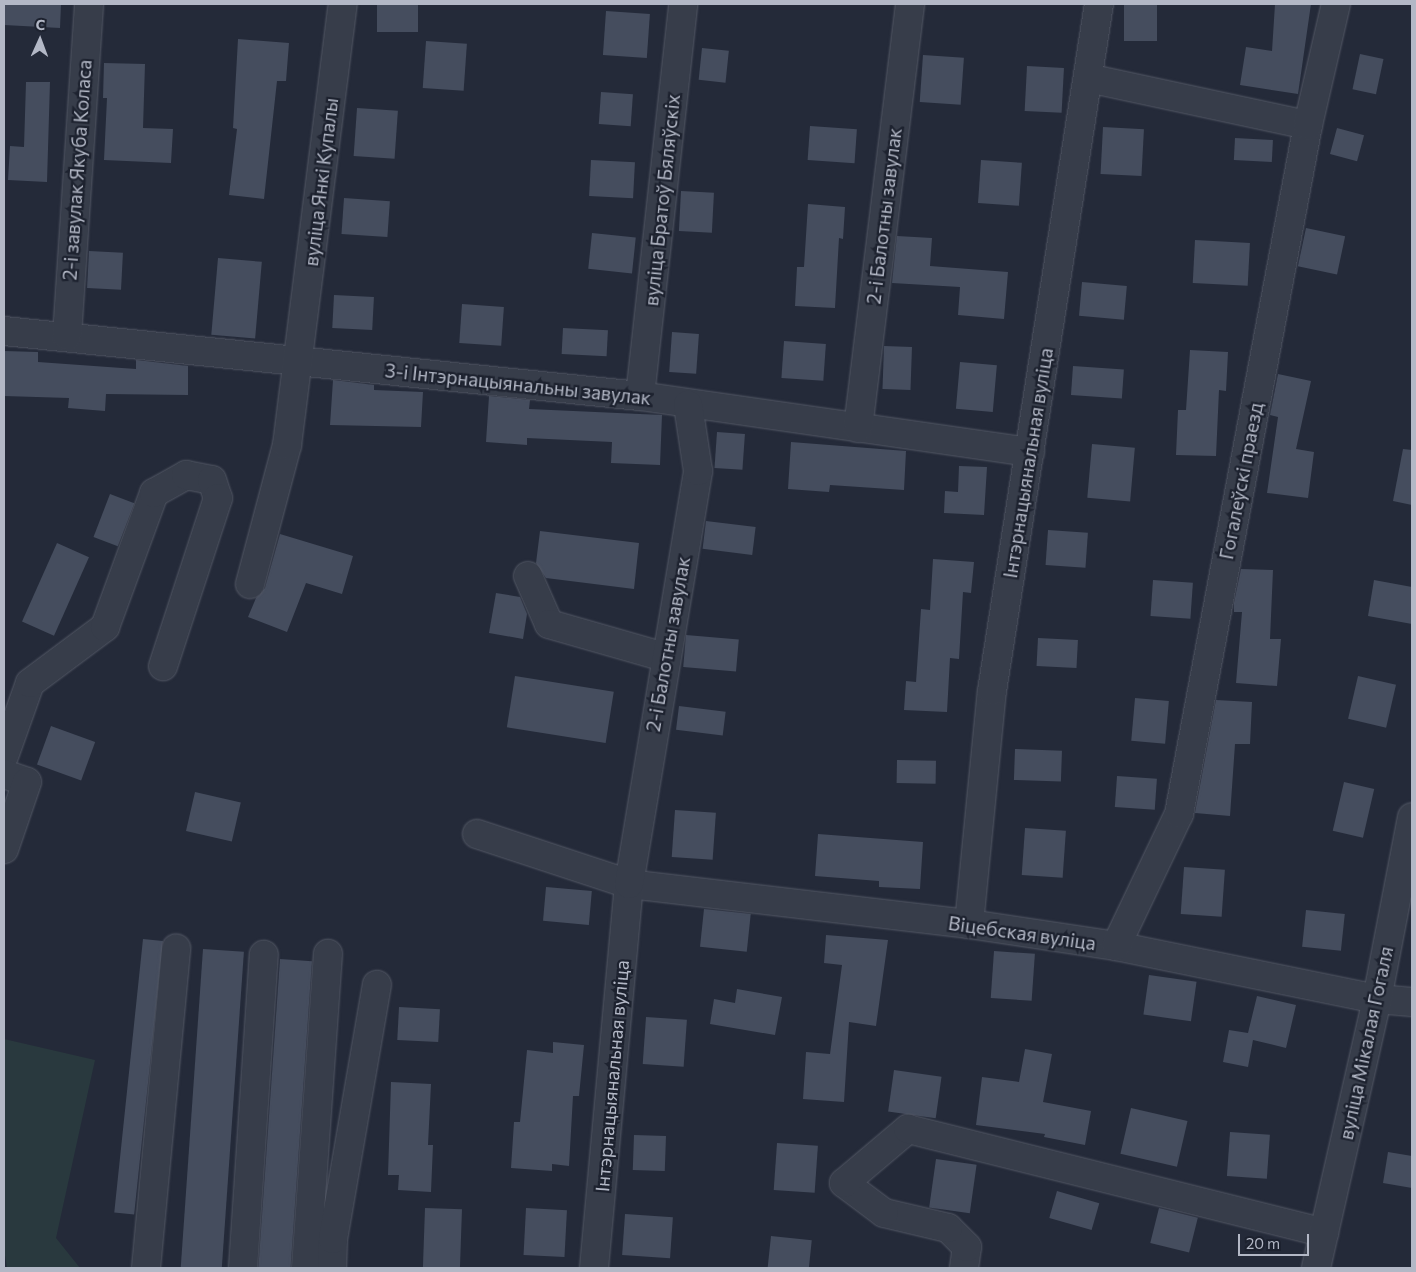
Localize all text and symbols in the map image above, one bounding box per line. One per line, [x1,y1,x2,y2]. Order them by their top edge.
north arrow [15,15,65,65]
text: С [35,16,46,33]
street label: 2-і завулак Якуба Коласа [58,59,96,281]
street label: вуліца Братоў Бяляўскіх [640,93,684,307]
street label: вуліца Янкі Купалы [299,97,343,267]
street label: 2-і Балотны завулак [862,127,906,305]
street label: Інтэрнацыянальная вуліца [999,346,1057,580]
street label: 3-і Інтэрнацыянальны завулак [384,359,652,409]
street label: Гогалеўскі праезд [1215,401,1267,561]
street label: 2-і Балотны завулак [641,555,695,733]
street label: Віцебская вуліца [947,911,1097,955]
street label: вуліца Мікалая Гогаля [1334,944,1398,1142]
street label: Інтэрнацыянальная вуліца [590,959,634,1193]
scale bar [1241,1224,1312,1256]
text: 20 m [1246,1234,1280,1252]

